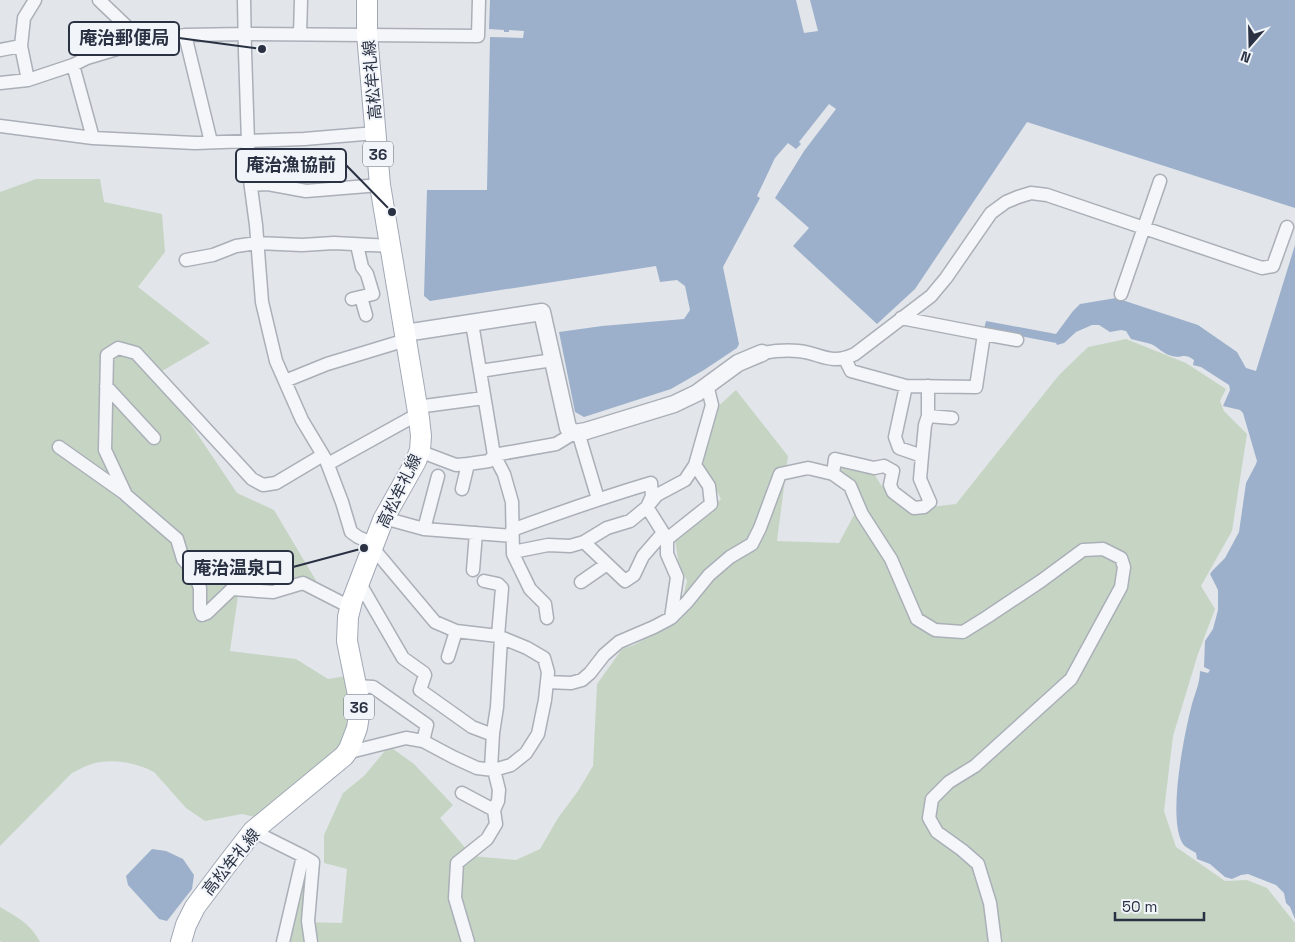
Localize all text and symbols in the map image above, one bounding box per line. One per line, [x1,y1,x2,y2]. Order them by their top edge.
north arrow [1225,20,1275,70]
callout: 庵治郵便局 [69,22,179,55]
text: 庵治郵便局 [79,26,169,49]
street label: 高松牟礼線 [358,39,386,121]
text: N [1238,47,1253,67]
road number: 36 [363,142,393,166]
callout: 庵治漁協前 [236,149,346,182]
text: 庵治漁協前 [246,153,336,176]
street label: 高松牟礼線 [372,450,426,532]
callout: 庵治温泉口 [183,551,293,584]
text: 庵治温泉口 [193,556,283,579]
road number: 36 [344,694,374,720]
street label: 高松牟礼線 [198,824,264,900]
scale bar [1115,890,1204,922]
text: 50 m [1122,897,1157,916]

